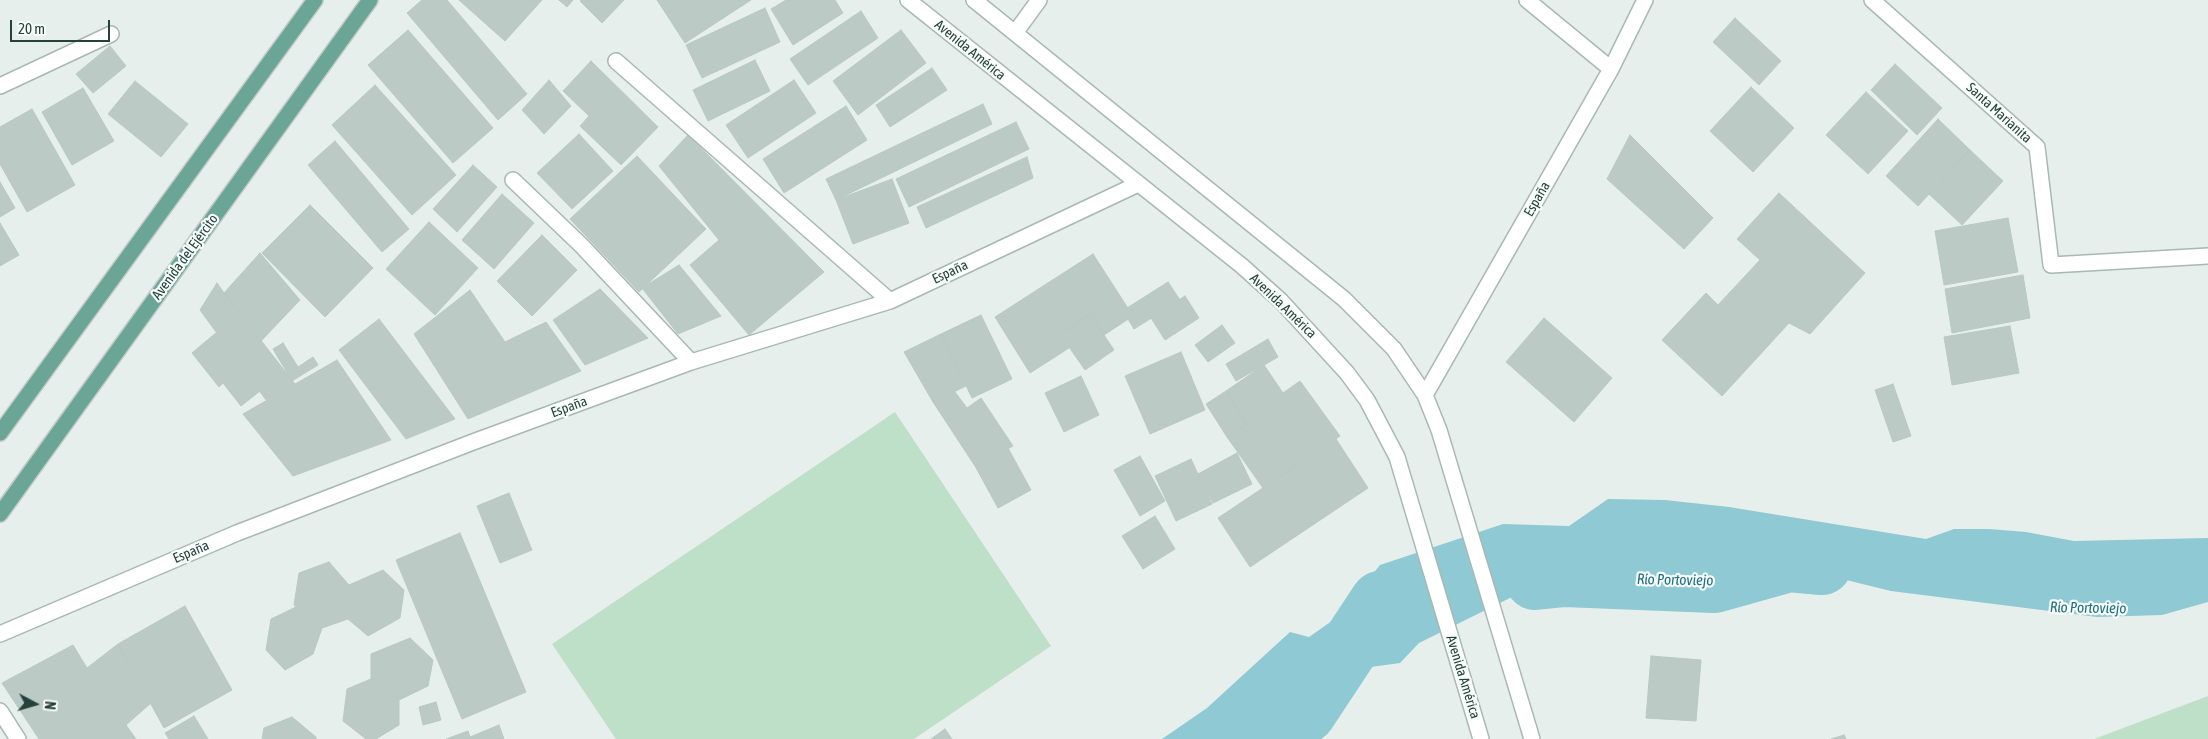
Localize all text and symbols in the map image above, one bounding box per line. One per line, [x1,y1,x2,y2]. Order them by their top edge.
scale bar [12,10,112,42]
street label: Avenida América [931,16,1009,84]
text: 20 m [18,20,45,37]
street label: Santa Marianita [1963,79,2035,147]
street label: España [1520,179,1554,219]
street label: Avenida del Ejército [148,211,222,303]
street label: España [930,256,970,288]
street label: Avenida América [1246,270,1320,342]
street label: España [549,393,589,421]
street label: España [171,537,211,567]
water label: Río Portoviejo [1637,570,1713,590]
water label: Río Portoviejo [2050,598,2126,618]
street label: Avenida América [1442,633,1484,721]
north arrow [10,679,60,729]
text: N [42,701,58,711]

